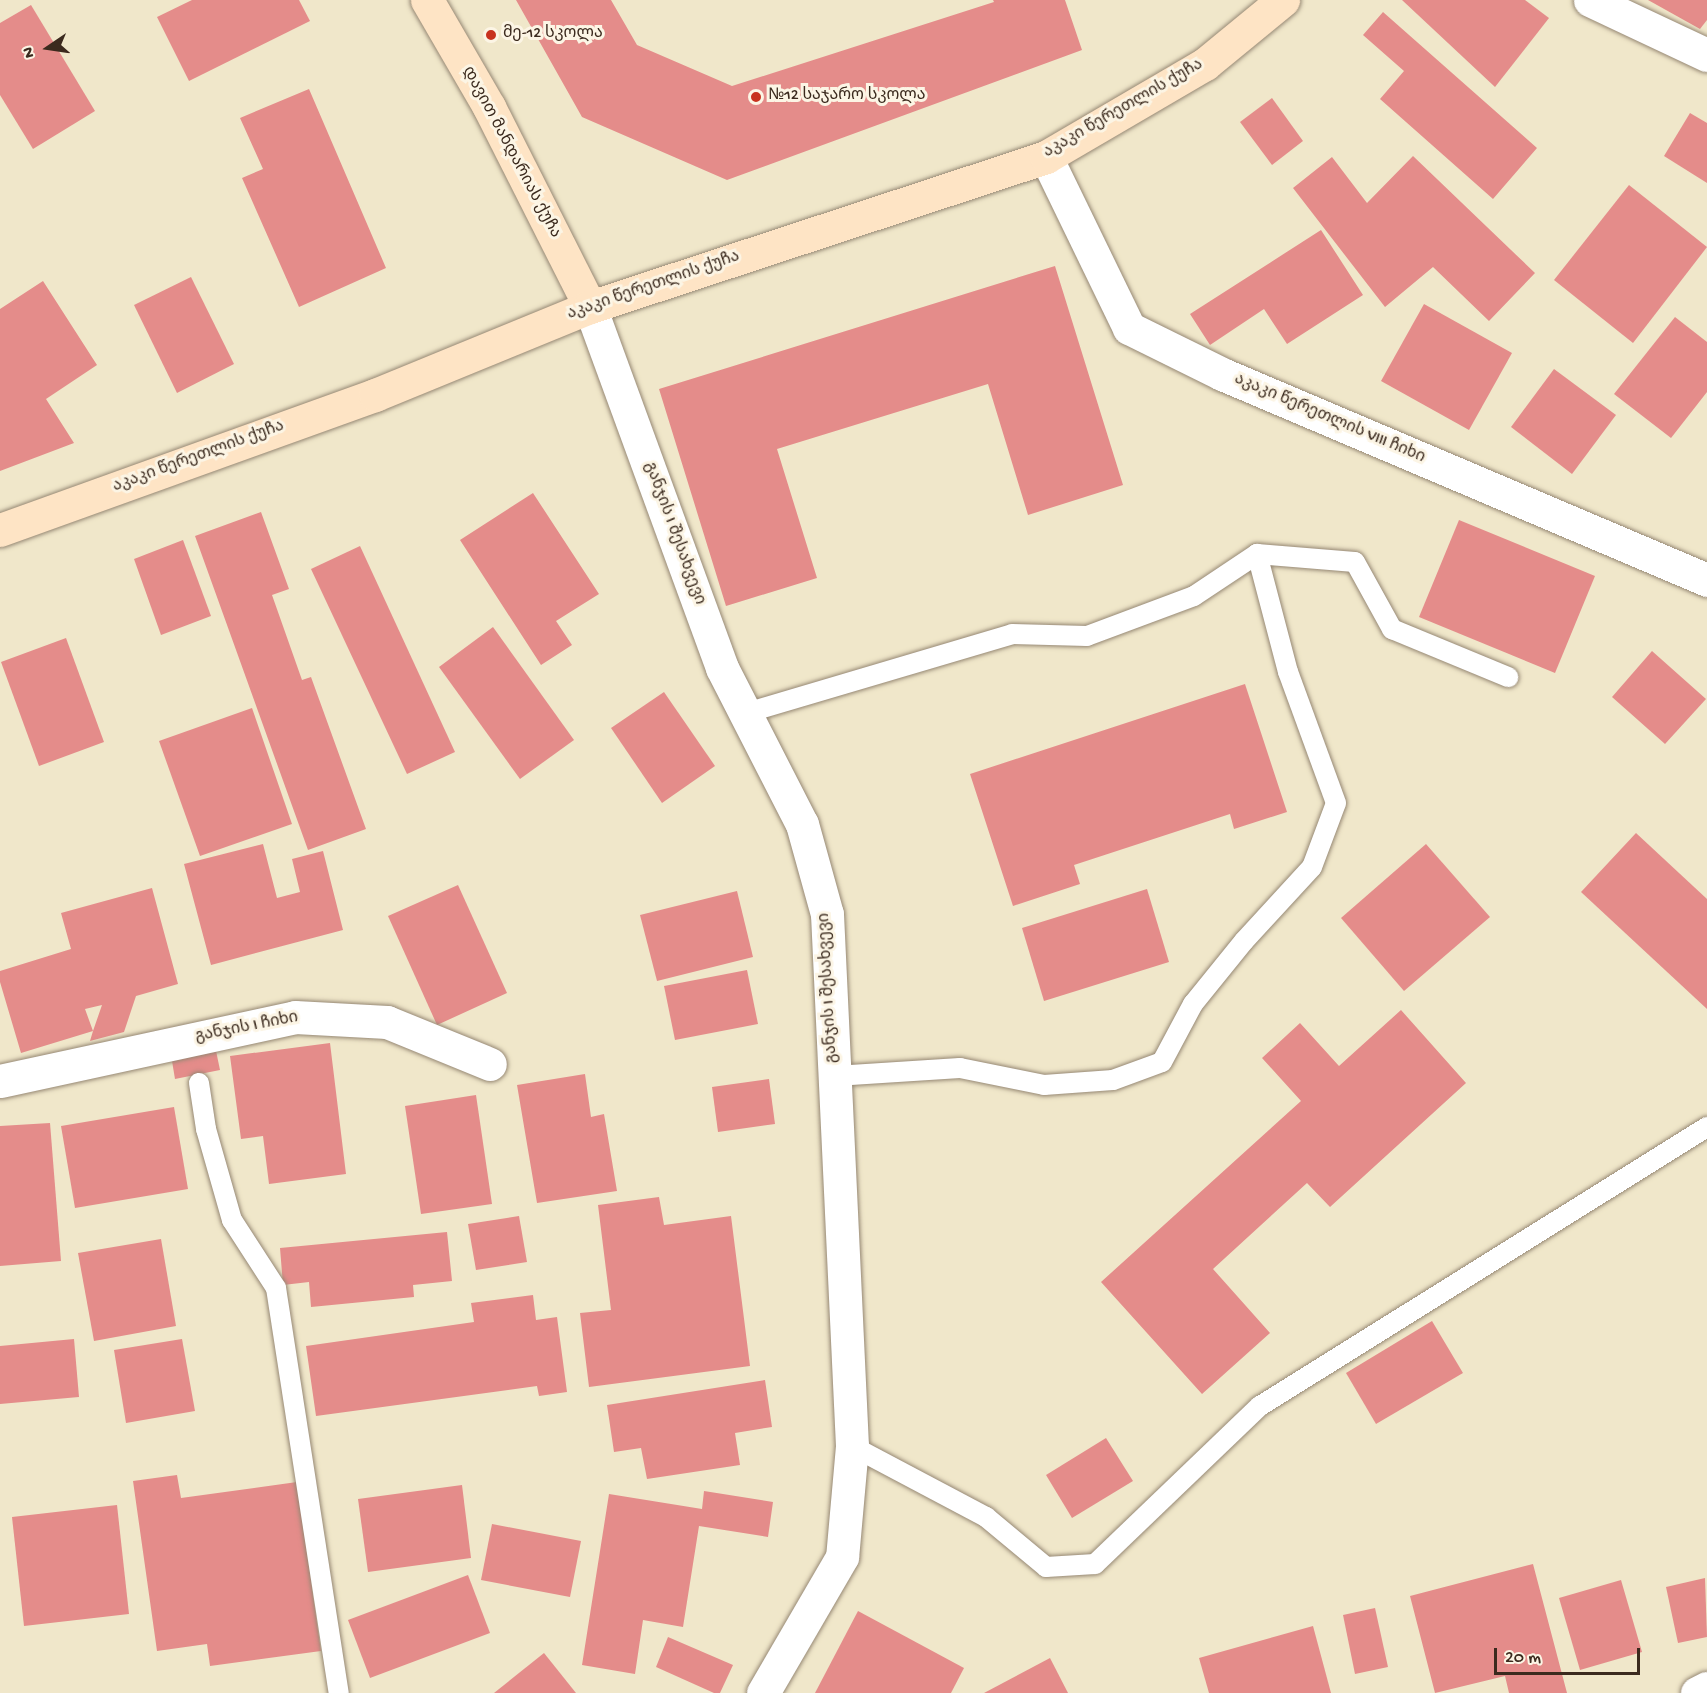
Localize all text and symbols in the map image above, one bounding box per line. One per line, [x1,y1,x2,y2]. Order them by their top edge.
north arrow [18,18,78,78]
place label: მე-12 სკოლა [503,25,603,45]
marker: მე-12 სკოლა [484,28,498,42]
text: N [20,45,40,59]
street label: აკაკი წერეთლის ქუჩა [1041,56,1207,164]
street label: დავით მანდარიას ქუჩა [457,64,563,242]
place label: №12 საჯარო სკოლა [768,87,926,107]
marker: №12 საჯარო სკოლა [749,90,763,104]
street label: აკაკი წერეთლის ქუჩა [565,248,743,326]
street label: აკაკი წერეთლის VIII ჩიხი [1231,371,1427,469]
street label: აკაკი წერეთლის ქუჩა [111,418,287,498]
street label: განჯის I შესახვევი [638,460,708,608]
street label: განჯის I შესახვევი [816,912,844,1064]
street label: განჯის I ჩიხი [194,1010,300,1048]
scale bar [1497,1636,1642,1674]
text: 20 m [1505,1648,1541,1669]

